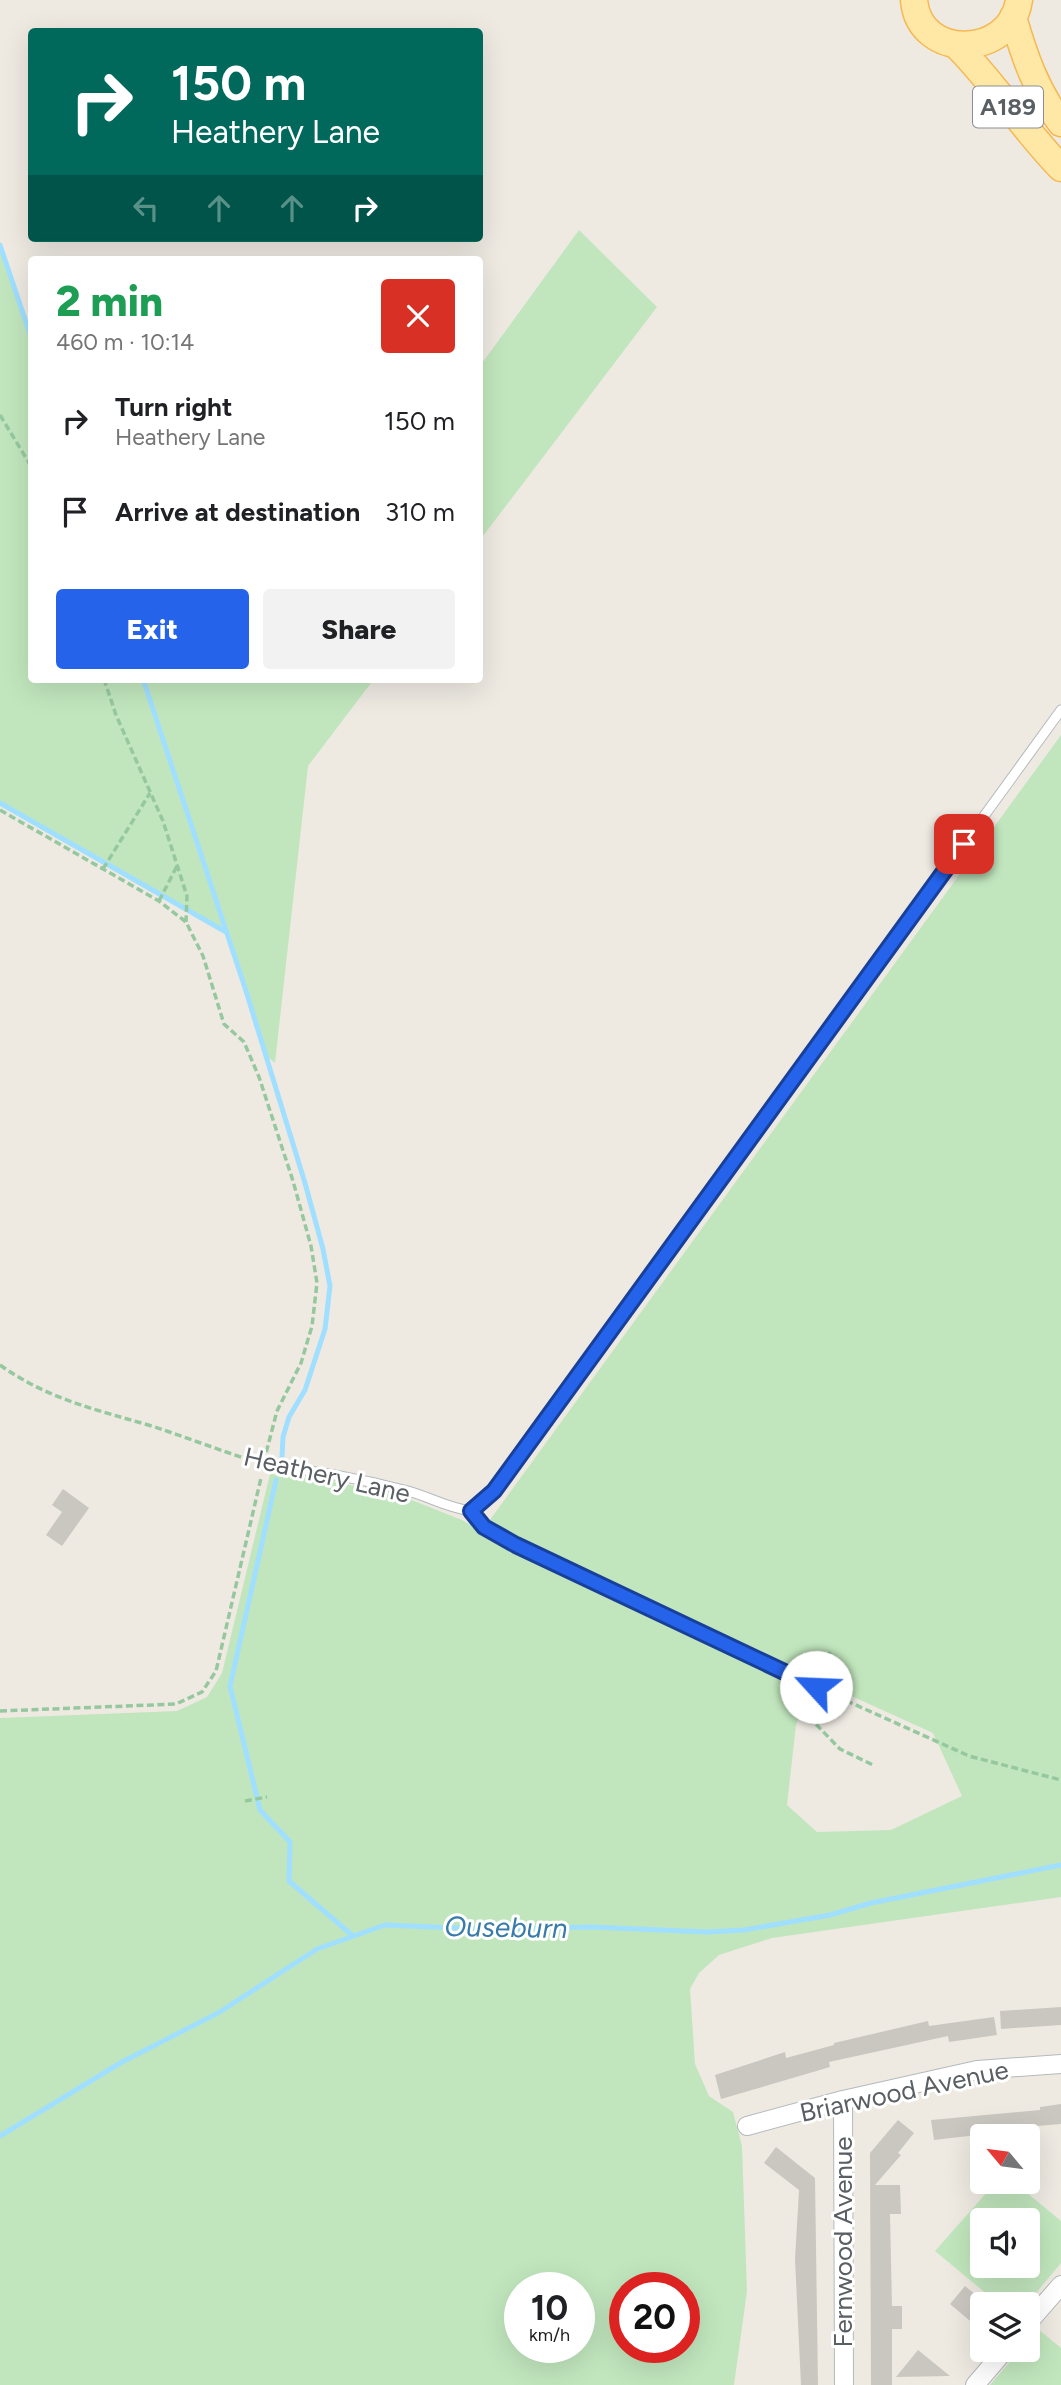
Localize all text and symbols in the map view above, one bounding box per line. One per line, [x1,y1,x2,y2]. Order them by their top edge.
text: 150 m [171,53,306,112]
icon: right [56,56,147,147]
road number: A189 [973,86,1043,128]
text: Heathery Lane [171,113,380,151]
icon: left [127,189,165,227]
icon: ahead [200,189,238,227]
icon: ahead [273,189,311,227]
icon: right [346,189,384,227]
text: 2 min [56,276,163,327]
button: close [381,279,455,353]
text: 460 m · 10:14 [56,328,194,356]
text: Turn right [115,391,232,423]
icon: right [56,402,94,440]
text: 150 m [384,405,455,437]
text: Heathery Lane [115,423,265,451]
icon: arrive [56,493,94,531]
text: Arrive at destination [115,496,360,528]
text: 310 m [385,496,455,528]
button: Exit [56,589,249,669]
button: Share [263,589,455,669]
pin [934,814,994,874]
icon: arrive [945,825,983,863]
street label: Heathery Lane [241,1440,413,1510]
position arrow [779,1650,853,1724]
water label: Ouseburn [444,1909,568,1945]
street label: Briarwood Avenue [797,2053,1011,2129]
north arrow [970,2124,1040,2194]
map controls [970,2124,1040,2362]
street label: Fernwood Avenue [827,2136,859,2348]
button: sound [970,2208,1040,2278]
speed limit sign: 20 [609,2272,700,2363]
text: 10 [531,2287,568,2329]
button: layers [970,2292,1040,2362]
text: km/h [529,2324,570,2346]

